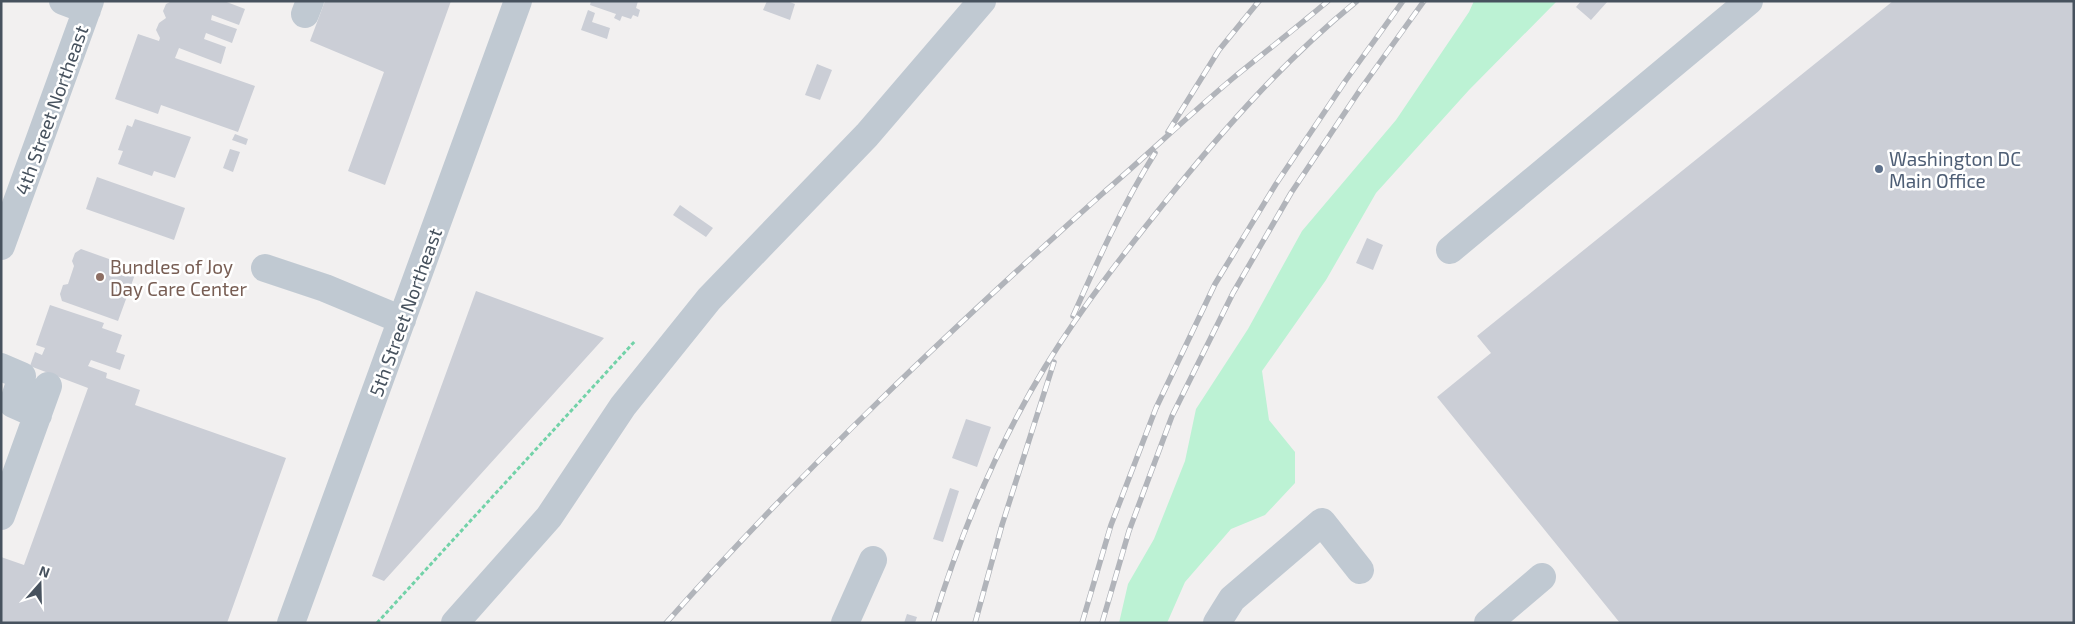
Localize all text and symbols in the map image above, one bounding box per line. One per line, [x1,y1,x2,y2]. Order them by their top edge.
street label: 4th Street Northeast [10,22,92,198]
place label: Washington DC Main Office [1889,147,2021,192]
marker: Washington DC Main Office [1873,163,1885,175]
street label: 5th Street Northeast [364,225,446,399]
place label: Bundles of Joy Day Care Center [110,255,248,300]
marker: Bundles of Joy Day Care Center [94,271,106,283]
north arrow [15,559,65,609]
text: N [37,562,52,581]

